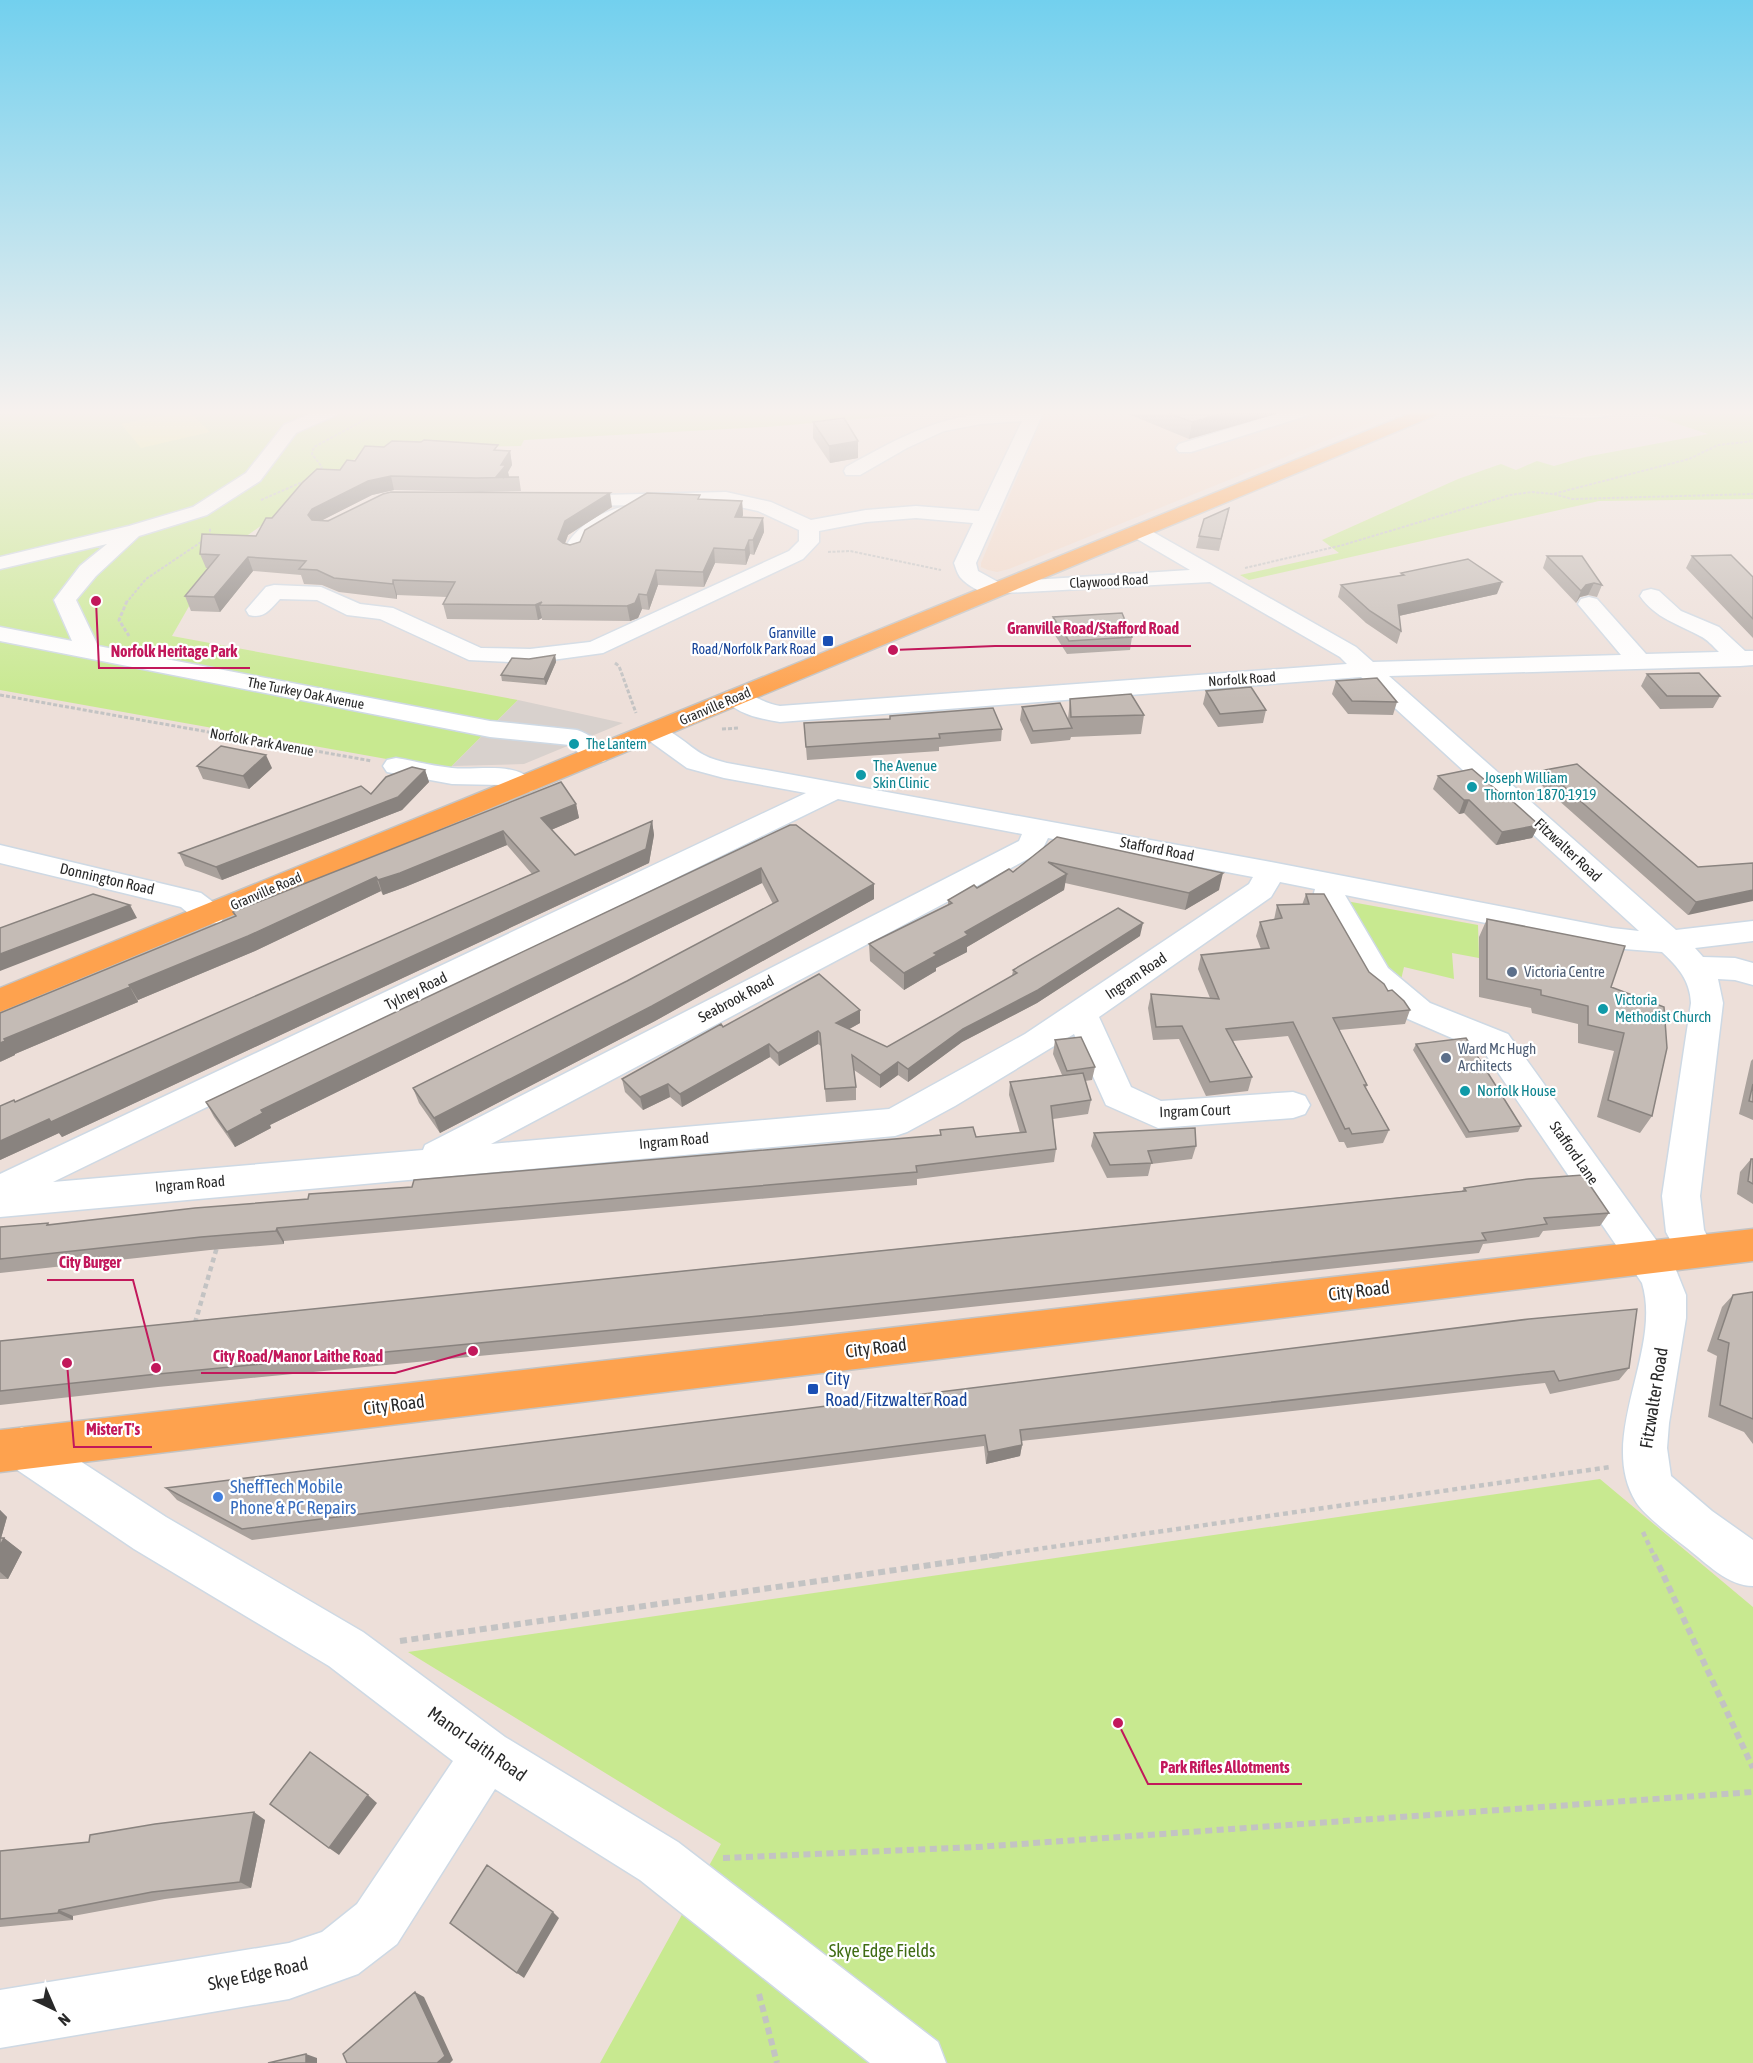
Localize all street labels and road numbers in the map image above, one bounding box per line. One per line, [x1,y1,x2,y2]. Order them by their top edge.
street label: Claywood Road [1069,571,1149,591]
street label: Norfolk Road [1208,669,1276,689]
street label: The Turkey Oak Avenue [246,674,366,712]
street label: Granville Road [677,684,753,728]
street label: Norfolk Park Avenue [209,725,315,759]
street label: Fitzwalter Road [1531,814,1605,885]
street label: Stafford Road [1119,833,1196,864]
street label: Donnington Road [58,859,156,898]
street label: Granville Road [228,869,304,913]
street label: Ingram Road [1102,949,1170,1002]
street label: Tylney Road [382,968,450,1013]
street label: Seabrook Road [695,972,776,1026]
street label: Ingram Court [1159,1101,1231,1120]
street label: Stafford Lane [1546,1118,1602,1188]
street label: Ingram Road [638,1129,710,1152]
street label: Ingram Road [154,1172,226,1195]
street label: City Road [1327,1276,1391,1305]
street label: City Road [844,1333,908,1362]
street label: Fitzwalter Road [1635,1346,1672,1450]
street label: City Road [362,1390,426,1419]
street label: Manor Laith Road [424,1702,531,1785]
street label: Skye Edge Road [206,1953,310,1994]

